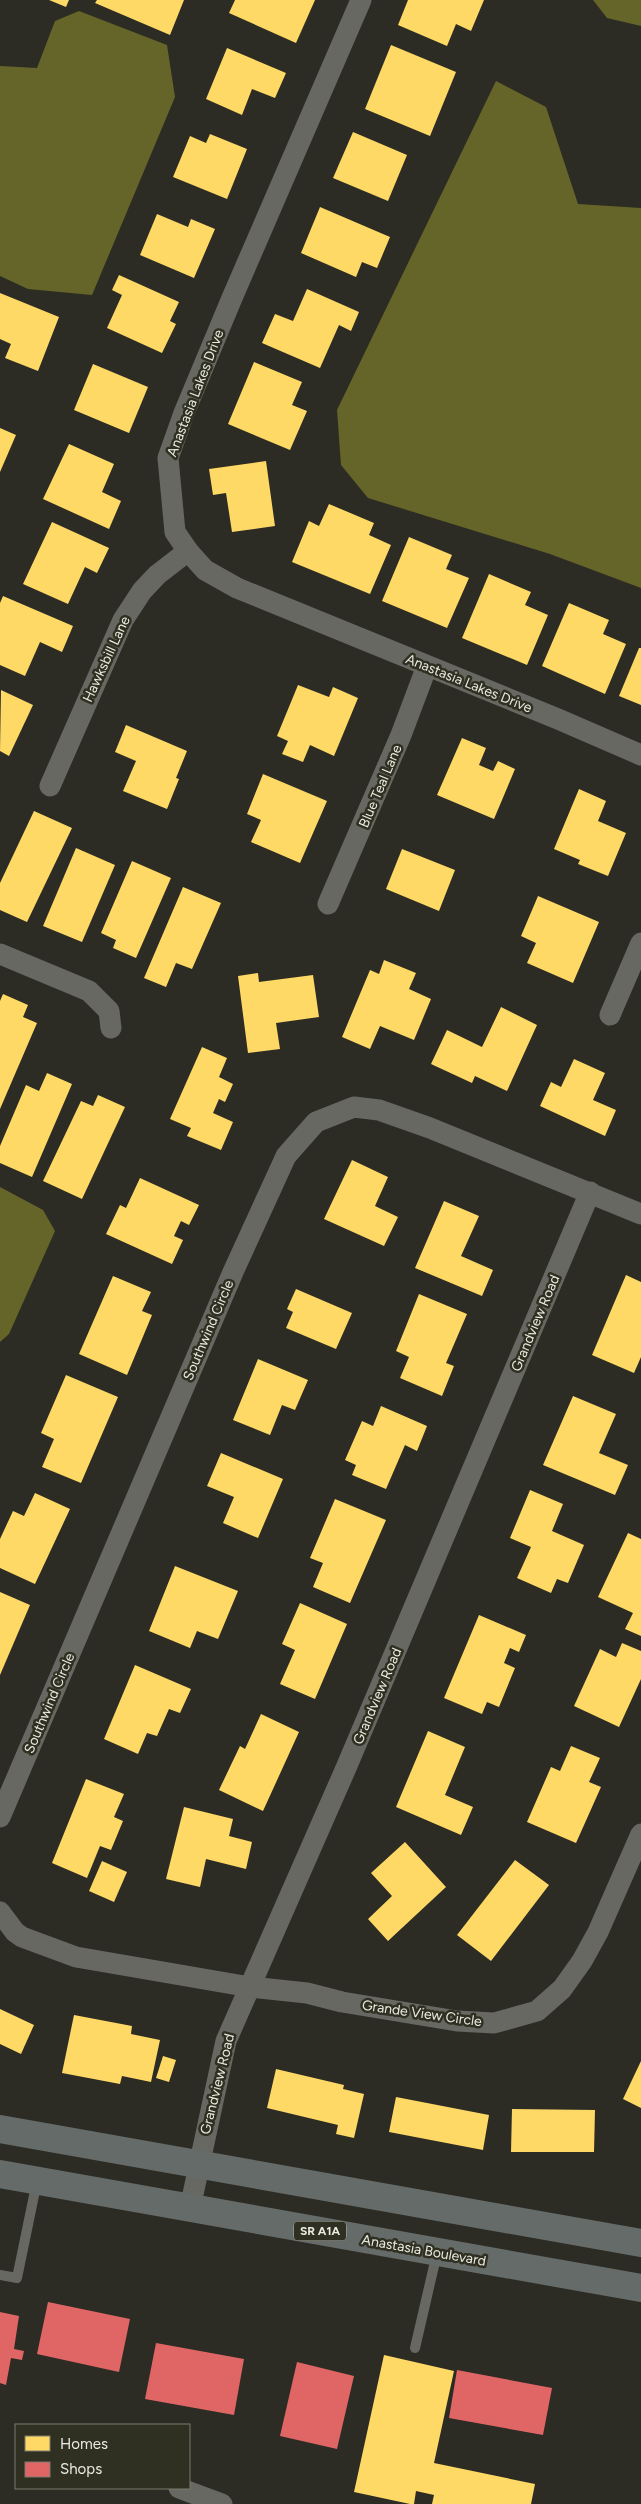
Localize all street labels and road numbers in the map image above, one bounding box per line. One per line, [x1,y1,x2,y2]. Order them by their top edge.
street label: Anastasia Lakes Drive [163,327,228,459]
street label: Hawksbill Lane [79,613,134,705]
street label: Anastasia Lakes Drive [403,650,535,717]
street label: Blue Teal Lane [355,742,406,830]
street label: Grandview Road [507,1272,563,1374]
street label: Southwind Circle [180,1277,237,1383]
street label: Grandview Road [349,1645,405,1747]
street label: Southwind Circle [21,1650,78,1756]
street label: Grande View Circle [361,1997,483,2030]
street label: Grandview Road [197,2032,238,2136]
road number: SR A1A [294,2222,346,2240]
street label: Anastasia Boulevard [360,2231,487,2270]

